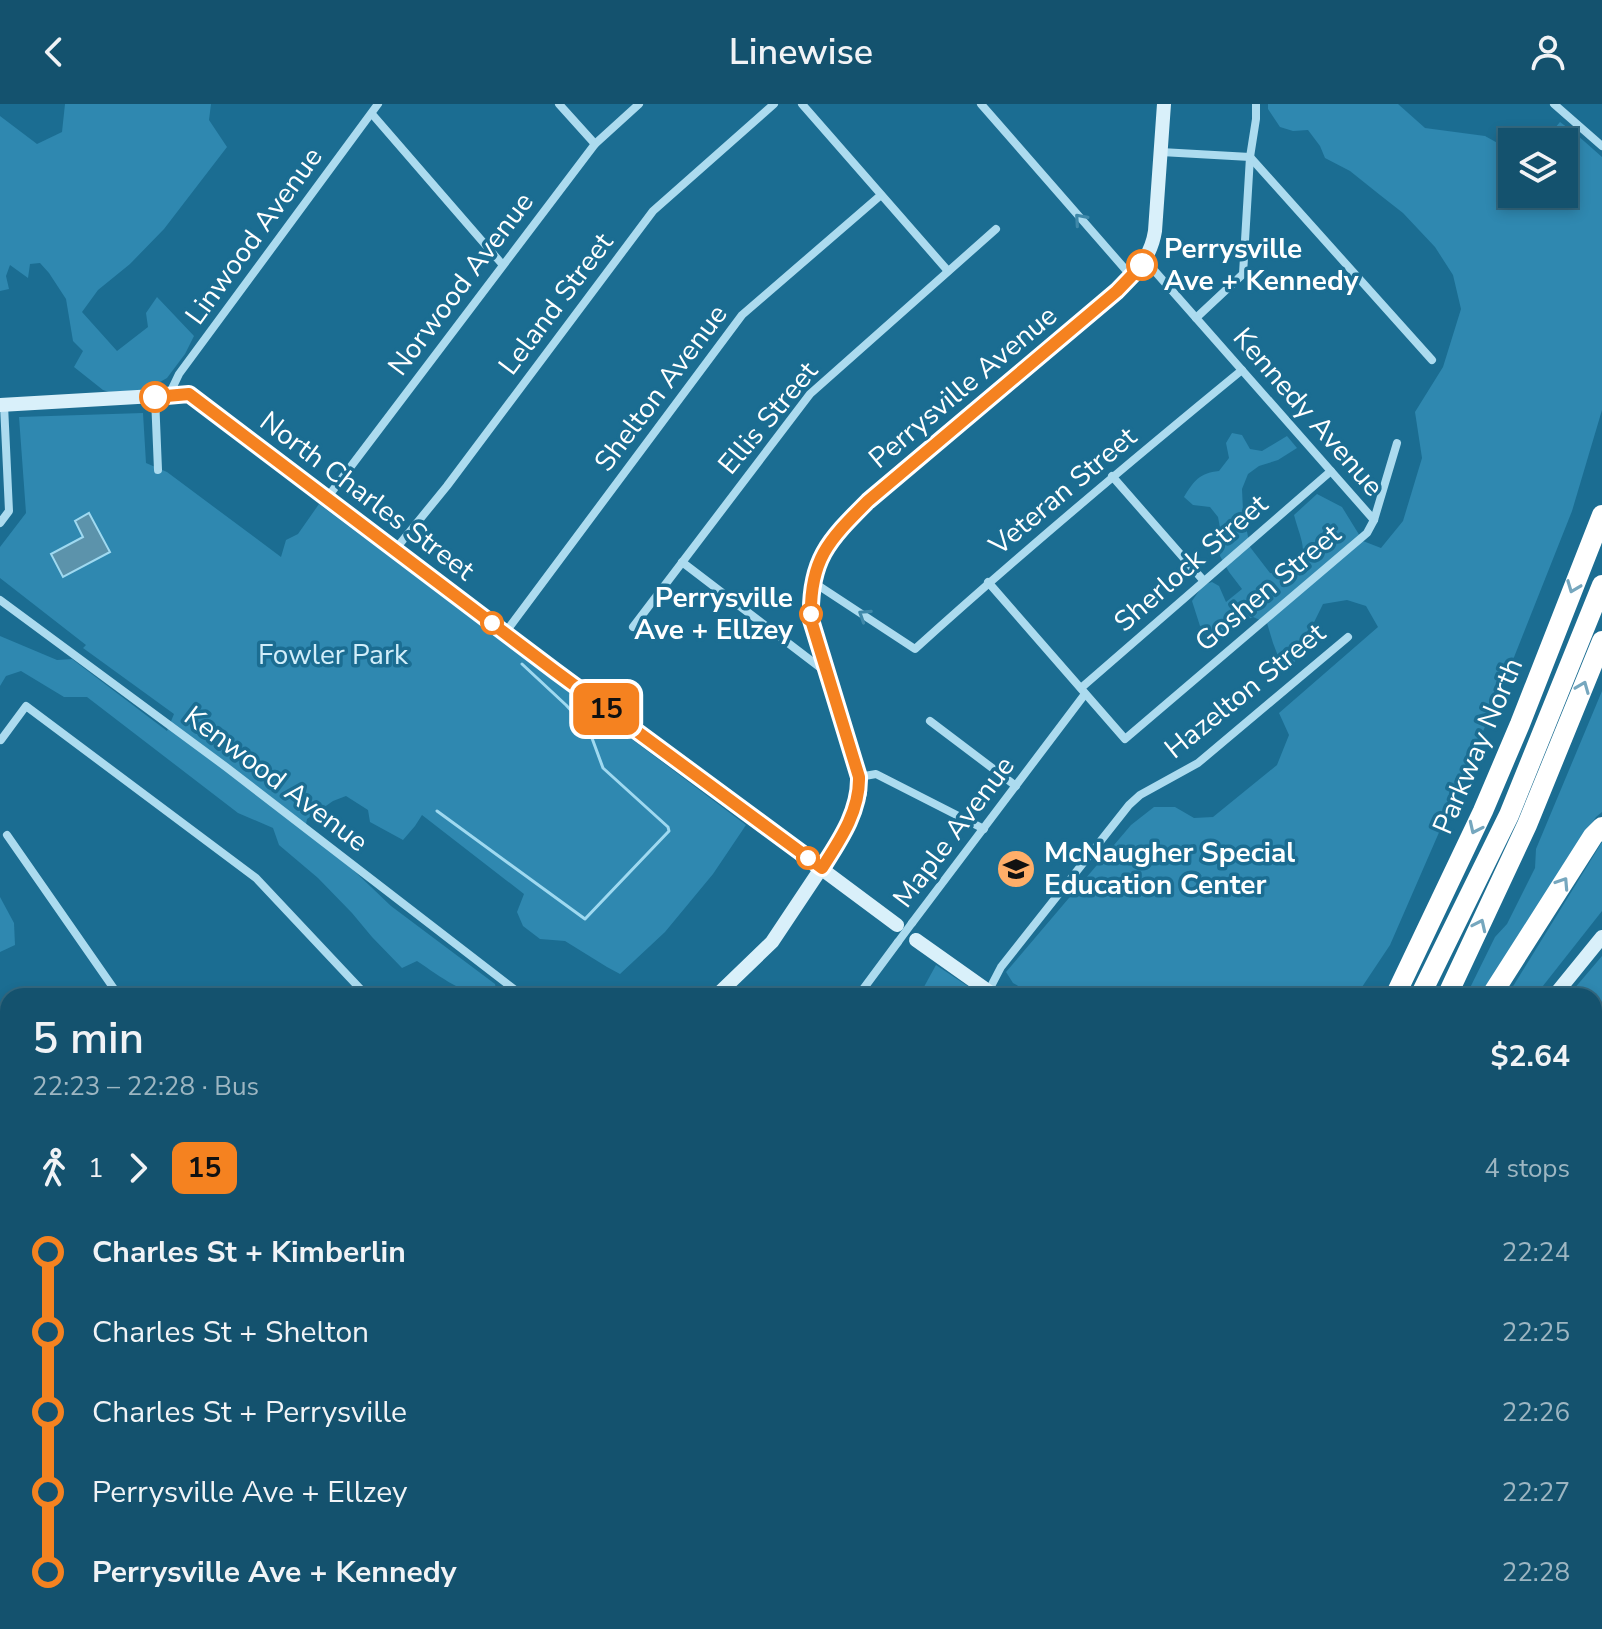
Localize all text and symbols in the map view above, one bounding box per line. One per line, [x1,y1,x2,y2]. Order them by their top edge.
text: Linewise [729,28,873,77]
icon: back [32,30,76,74]
icon: person [1526,30,1570,74]
map controls [1498,128,1578,208]
button: layers [1498,128,1578,208]
street label: Linwood Avenue [177,140,331,332]
street label: Norwood Avenue [379,185,543,383]
one-way arrow [1075,213,1090,228]
street label: Leland Street [490,225,622,383]
place label: Perrysville Ave + Kennedy [1164,230,1359,300]
marker: Perrysville Ave + Kennedy [1127,250,1157,280]
street label: Shelton Avenue [586,297,736,479]
street label: Perrysville Avenue [861,297,1065,477]
street label: Kennedy Avenue [1224,320,1392,504]
street label: Ellis Street [710,353,827,482]
unlabelled marker [140,382,170,412]
street label: North Charles Street [252,403,482,589]
street label: Veteran Street [981,418,1145,564]
street label: Sherlock Street [1106,485,1276,640]
street label: Goshen Street [1187,516,1349,660]
place label: Perrysville Ave + Ellzey [634,579,793,649]
one-way arrow [1567,579,1583,593]
marker: Perrysville Ave + Ellzey [800,603,822,625]
one-way arrow [858,610,872,625]
unlabelled marker [481,612,503,634]
street label: Hazelton Street [1157,614,1333,768]
park label: Fowler Park [258,636,409,674]
street label: Parkway North [1424,652,1532,840]
one-way arrow [1573,681,1590,695]
line badge: 15 [570,683,642,735]
text: 15 [589,690,623,728]
street label: Kenwood Avenue [176,697,376,861]
street label: Maple Avenue [884,748,1024,916]
one-way arrow [1469,820,1485,834]
place label: McNaugher Special Education Center [1044,834,1295,904]
unlabelled marker [797,847,819,869]
school or university icon: McNaugher Special Education Center [995,848,1037,890]
one-way arrow [1553,877,1568,892]
one-way arrow [1470,919,1486,934]
text: 5 min [32,1009,144,1069]
text: $2.64 [1491,1036,1570,1077]
text: 22:23 – 22:28 · Bus [32,1069,259,1104]
icon: walk [32,1146,76,1190]
icon: forward [116,1146,160,1190]
text: 15 [188,1149,221,1187]
text: 1 [88,1151,104,1186]
text: 4 stops [1484,1151,1570,1186]
text: Charles St + Kimberlin [92,1232,406,1273]
text: 22:24 [1502,1235,1570,1270]
text: Charles St + Shelton [92,1312,369,1353]
text: 22:25 [1502,1315,1570,1350]
text: Charles St + Perrysville [92,1392,407,1433]
text: 22:26 [1502,1395,1570,1430]
text: Perrysville Ave + Ellzey [92,1472,407,1513]
text: 22:27 [1502,1475,1570,1510]
text: Perrysville Ave + Kennedy [92,1552,457,1593]
text: 22:28 [1502,1555,1570,1590]

